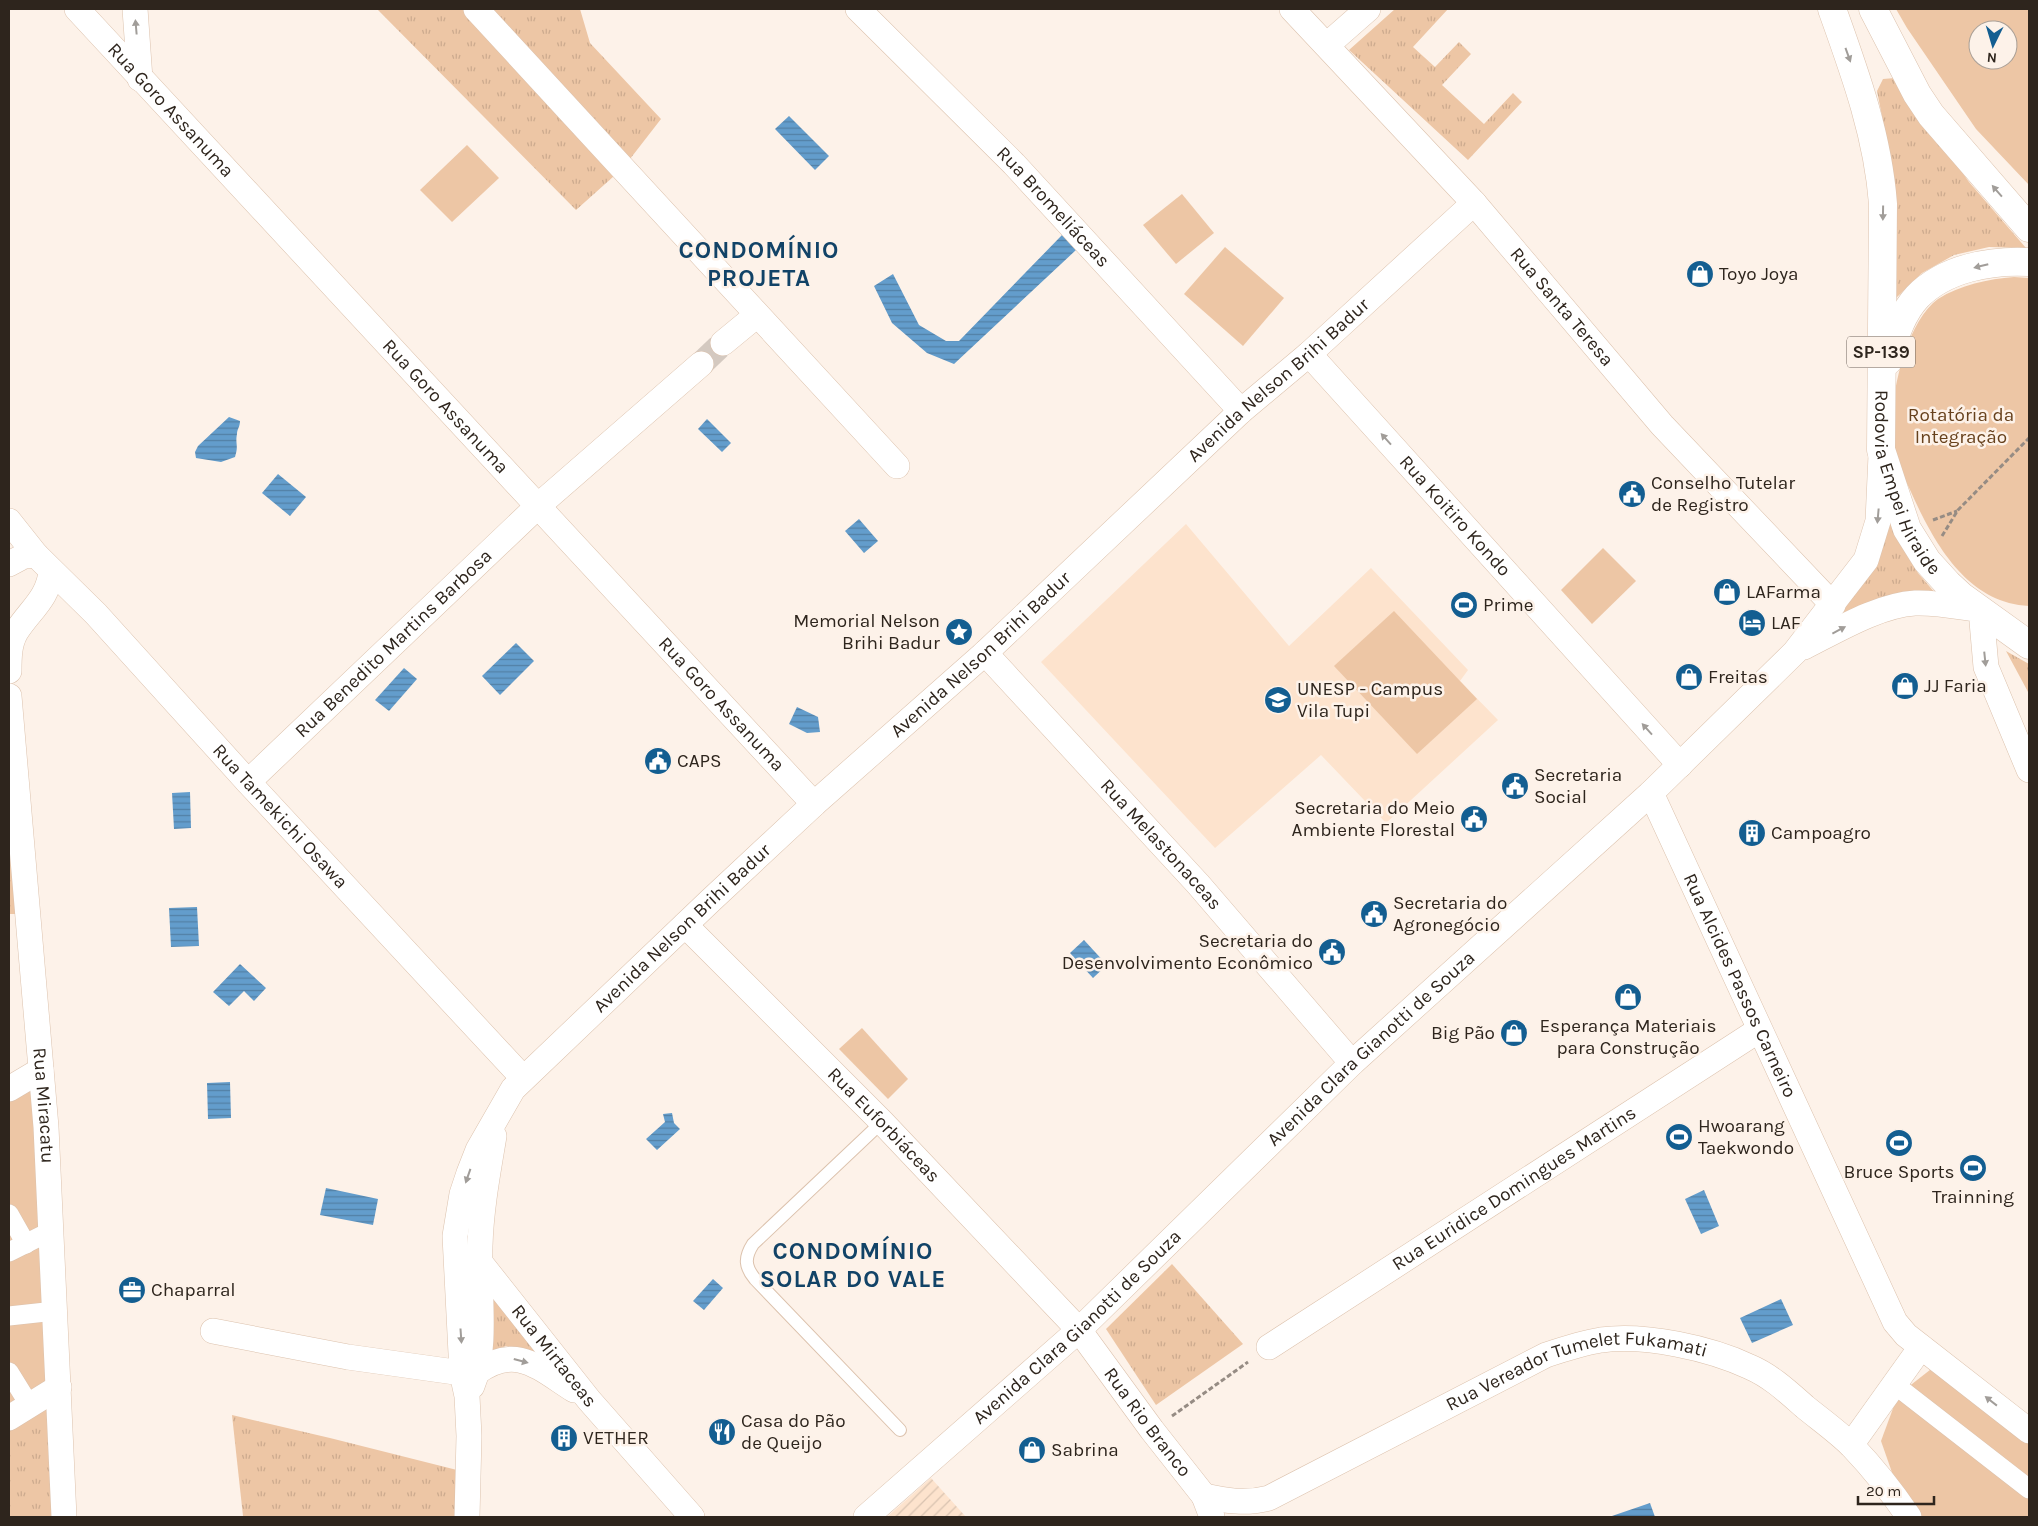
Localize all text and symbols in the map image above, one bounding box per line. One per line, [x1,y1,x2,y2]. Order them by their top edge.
one-way arrow [132,18,140,34]
north arrow [1968,20,2018,70]
street label: Rua Goro Assanuma [103,38,238,182]
one-way arrow [1845,47,1852,62]
text: N [1986,49,1998,66]
street label: Rua Bromeliáceas [992,142,1114,272]
one-way arrow [1992,184,2003,197]
one-way arrow [1879,205,1887,221]
district label: CONDOMÍNIO PROJETA [679,234,839,292]
street label: Rua Santa Teresa [1505,243,1618,371]
shop icon: Toyo Joya [1685,259,1715,289]
one-way arrow [1973,262,1988,270]
place label: Toyo Joya [1719,263,1799,285]
street label: Avenida Nelson Brihi Badur [1183,293,1374,467]
street label: Rua Goro Assanuma [378,335,513,478]
road number: SP-139 [1847,337,1915,368]
street label: Rodovia Empei Hiraide [1870,390,1945,579]
park label: Rotatória da Integração [1908,404,2014,448]
one-way arrow [1380,434,1392,446]
street label: Rua Koitiro Kondo [1395,451,1515,581]
place label: Conselho Tutelar de Registro [1651,472,1795,516]
public building icon: Conselho Tutelar de Registro [1617,479,1647,509]
one-way arrow [1873,508,1881,524]
street label: Rua Benedito Martins Barbosa [291,545,497,742]
street label: Avenida Nelson Brihi Badur [886,567,1075,742]
shop icon: LAFarma [1712,577,1742,607]
place label: LAFarma [1746,581,1821,603]
sports icon: Prime [1449,590,1479,620]
place label: Prime [1483,594,1534,616]
hotel icon: LAF [1737,608,1767,638]
place label: Memorial Nelson Brihi Badur [793,610,940,654]
place label: LAF [1771,612,1801,634]
place icon: Memorial Nelson Brihi Badur [944,617,974,647]
one-way arrow [1832,625,1845,634]
street label: Rua Goro Assanuma [654,633,789,776]
one-way arrow [1981,651,1989,667]
shop icon: Freitas [1674,662,1704,692]
place label: Freitas [1708,666,1768,688]
shop icon: JJ Faria [1890,671,1920,701]
place label: JJ Faria [1924,675,1987,697]
place label: UNESP - Campus Vila Tupi [1297,678,1443,722]
school or university icon: UNESP - Campus Vila Tupi [1263,685,1293,715]
one-way arrow [1642,723,1653,736]
street label: Rua Tamekichi Osawa [208,739,352,893]
public building icon: CAPS [643,746,673,776]
place label: CAPS [677,750,722,772]
place label: Secretaria Social [1534,764,1622,808]
public building icon: Secretaria Social [1500,771,1530,801]
street label: Rua Melastonaceas [1096,774,1226,914]
place label: Secretaria do Meio Ambiente Florestal [1292,797,1455,841]
public building icon: Secretaria do Meio Ambiente Florestal [1459,804,1489,834]
building icon: Campoagro [1737,818,1767,848]
place label: Campoagro [1771,822,1871,844]
street label: Avenida Nelson Brihi Badur [589,839,775,1017]
street label: Rua Alcides Passos Carneiro [1679,870,1801,1101]
place label: Secretaria do Agronegócio [1393,892,1507,936]
public building icon: Secretaria do Agronegócio [1359,899,1389,929]
place label: Secretaria do Desenvolvimento Econômico [1062,930,1313,974]
public building icon: Secretaria do Desenvolvimento Econômico [1317,937,1347,967]
street label: Avenida Clara Gianotti de Souza [1263,947,1479,1151]
shop icon: Esperança Materiais para Construção [1613,982,1643,1012]
place label: Esperança Materiais para Construção [1539,1015,1717,1059]
shop icon: Big Pão [1499,1018,1529,1048]
place label: Big Pão [1431,1022,1495,1044]
street label: Rua Miracatu [28,1047,59,1164]
street label: Rua Euforbiáceas [823,1063,944,1187]
street label: Rua Euridice Domingues Martins [1388,1101,1640,1275]
place label: Hwoarang Taekwondo [1698,1115,1794,1159]
sports icon: Hwoarang Taekwondo [1664,1122,1694,1152]
sports icon: Bruce Sports [1884,1128,1914,1158]
sports icon: Trainning [1958,1153,1988,1183]
place label: Bruce Sports [1843,1161,1955,1183]
one-way arrow [464,1168,471,1183]
place label: Trainning [1932,1186,2014,1208]
street label: Avenida Clara Gianotti de Souza [969,1225,1186,1429]
district label: CONDOMÍNIO SOLAR DO VALE [760,1235,946,1293]
office icon: Chaparral [117,1275,147,1305]
place label: Chaparral [151,1279,236,1301]
street label: Rua Mirtaceas [507,1300,601,1412]
one-way arrow [457,1328,465,1344]
street label: Rua Vereador Tumelet Fukamati [1442,1328,1710,1416]
one-way arrow [513,1357,528,1365]
street label: Rua Rio Branco [1099,1363,1196,1481]
one-way arrow [1985,1396,1998,1407]
place label: Casa do Pão de Queijo [741,1410,846,1454]
restaurant icon: Casa do Pão de Queijo [707,1417,737,1447]
building icon: VETHER [549,1423,579,1453]
place label: VETHER [583,1427,649,1449]
shop icon: Sabrina [1017,1435,1047,1465]
place label: Sabrina [1051,1439,1119,1461]
scale bar [1858,1474,1934,1506]
text: 20 m [1866,1482,1901,1500]

